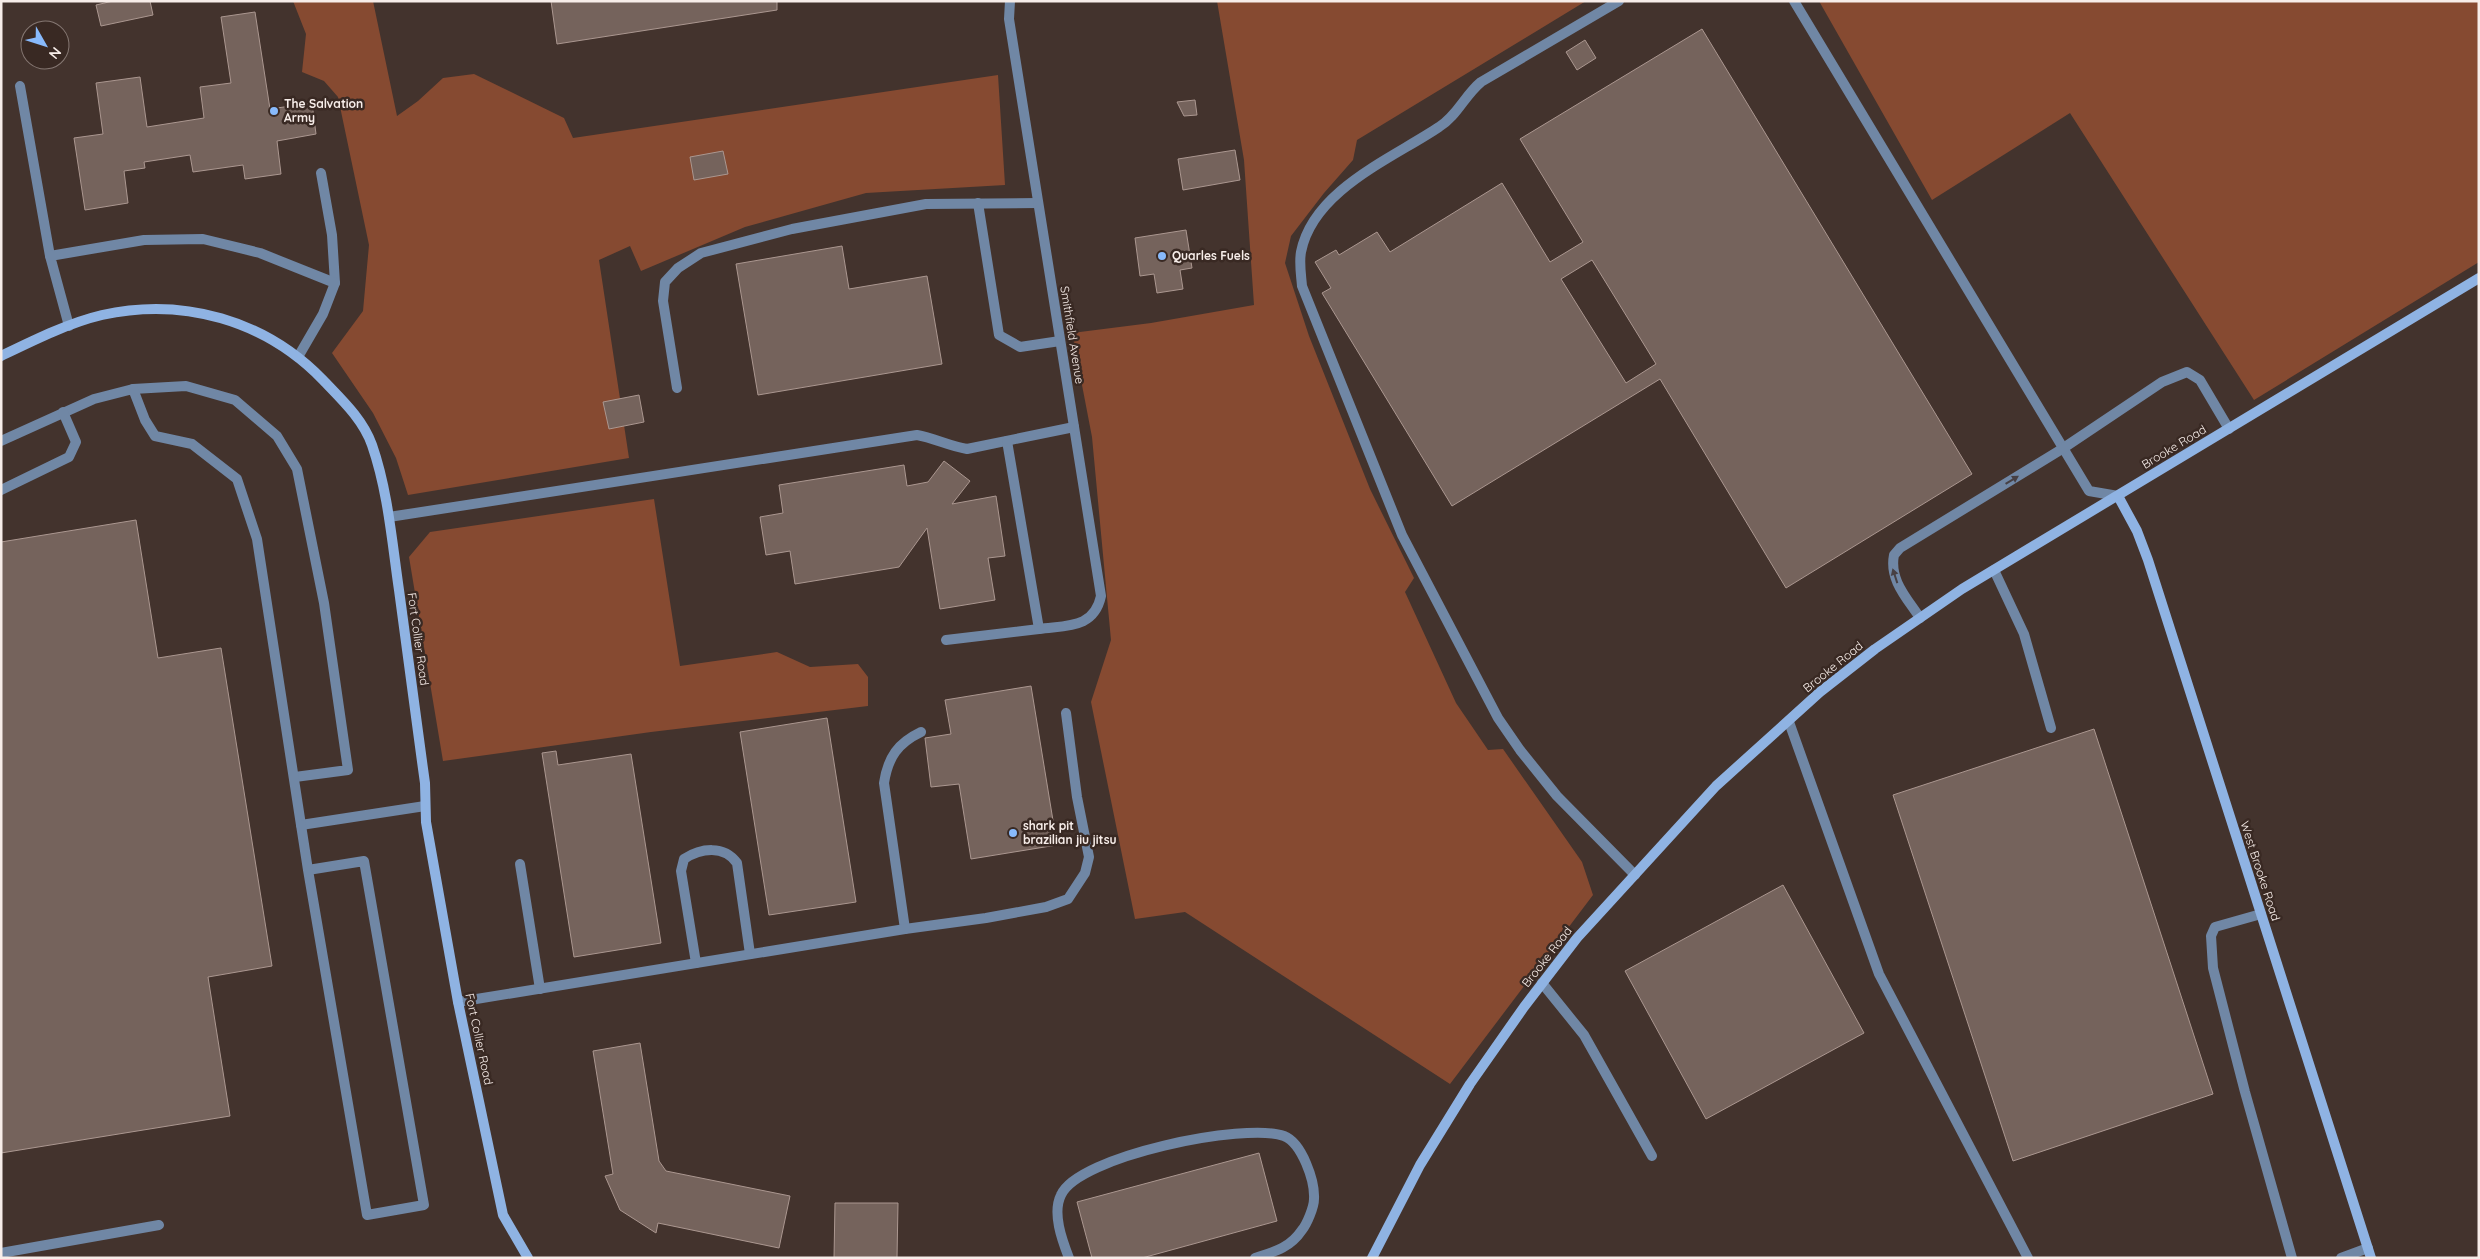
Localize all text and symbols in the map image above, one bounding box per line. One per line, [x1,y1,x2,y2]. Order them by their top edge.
north arrow [20,20,70,70]
text: N [45,44,65,63]
place label: The Salvation Army [284,96,363,125]
marker: The Salvation Army [268,105,280,117]
place label: Quarles Fuels [1172,248,1250,263]
marker: Quarles Fuels [1156,250,1168,262]
street label: Smithfield Avenue [1057,285,1088,385]
street label: Brooke Road [2139,421,2209,472]
one-way arrow [2005,475,2018,484]
one-way arrow [1891,569,1898,584]
street label: Fort Collier Road [405,592,432,686]
street label: Brooke Road [1800,638,1866,695]
place label: shark pit brazilian jiu jitsu [1023,818,1117,847]
street label: West Brooke Road [2237,819,2284,923]
marker: shark pit brazilian jiu jitsu [1007,827,1019,839]
street label: Brooke Road [1518,923,1575,990]
street label: Fort Collier Road [462,992,497,1086]

